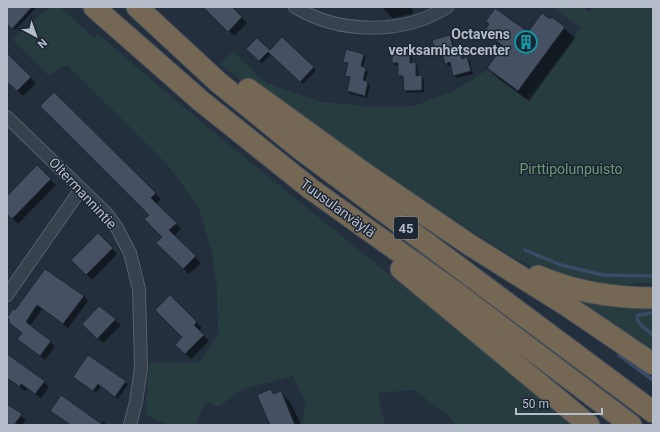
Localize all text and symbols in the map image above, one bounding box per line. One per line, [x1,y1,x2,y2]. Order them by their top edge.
north arrow [16,16,56,56]
place label: Octavens verksamhetscenter [389,26,510,58]
building icon: Octavens verksamhetscenter [513,29,539,55]
text: N [35,36,49,51]
street label: Oltermannintie [46,154,120,232]
park label: Pirttipolunpuisto [519,161,623,177]
street label: Tuusulanväylä [297,175,379,241]
road number: 45 [394,217,418,239]
scale bar [516,390,602,416]
text: 50 m [522,397,549,411]

